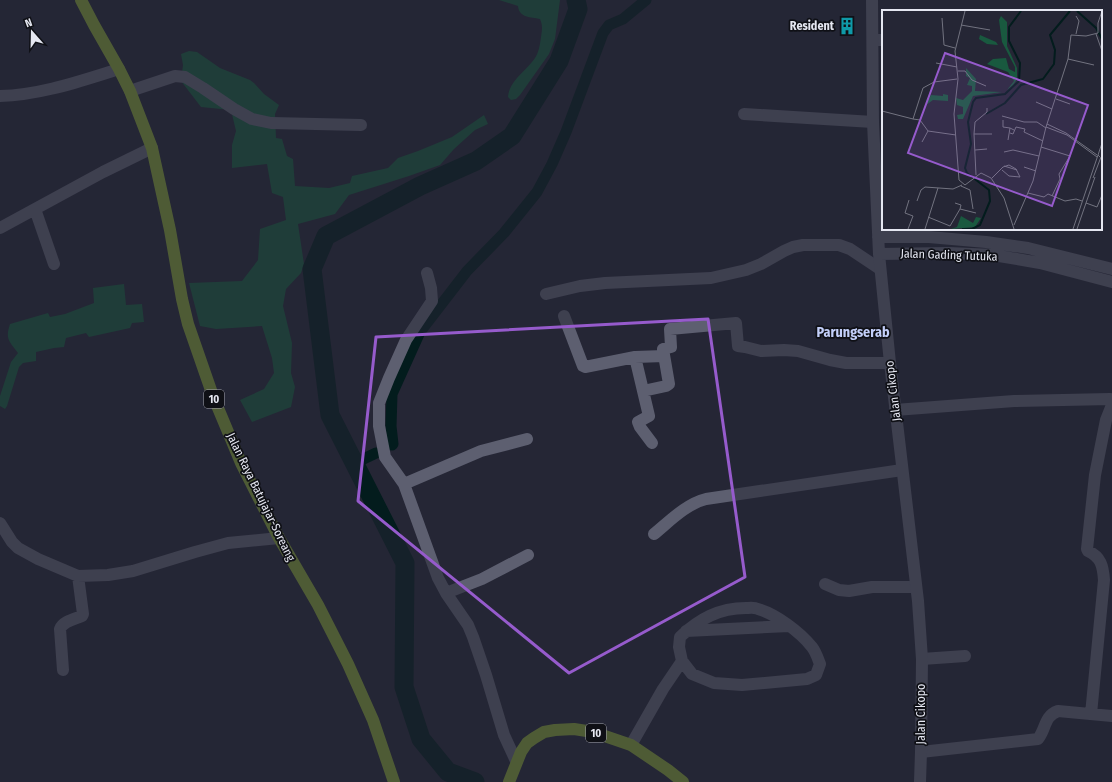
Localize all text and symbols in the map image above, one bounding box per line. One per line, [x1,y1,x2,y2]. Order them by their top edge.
inset map [882,10,1102,230]
north arrow [12,12,52,52]
text: N [23,16,34,30]
building icon: Resident [837,16,857,36]
place label: Resident [790,19,835,33]
street label: Jalan Gading Tutuka [900,246,998,264]
district label: Parungserab [817,324,890,341]
street label: Jalan Cikopo [882,360,904,422]
road number: 10 [204,390,224,408]
street label: Jalan Raya Batujajar-Soreang [224,431,298,564]
street label: Jalan Cikopo [914,684,928,744]
road number: 10 [586,724,606,742]

